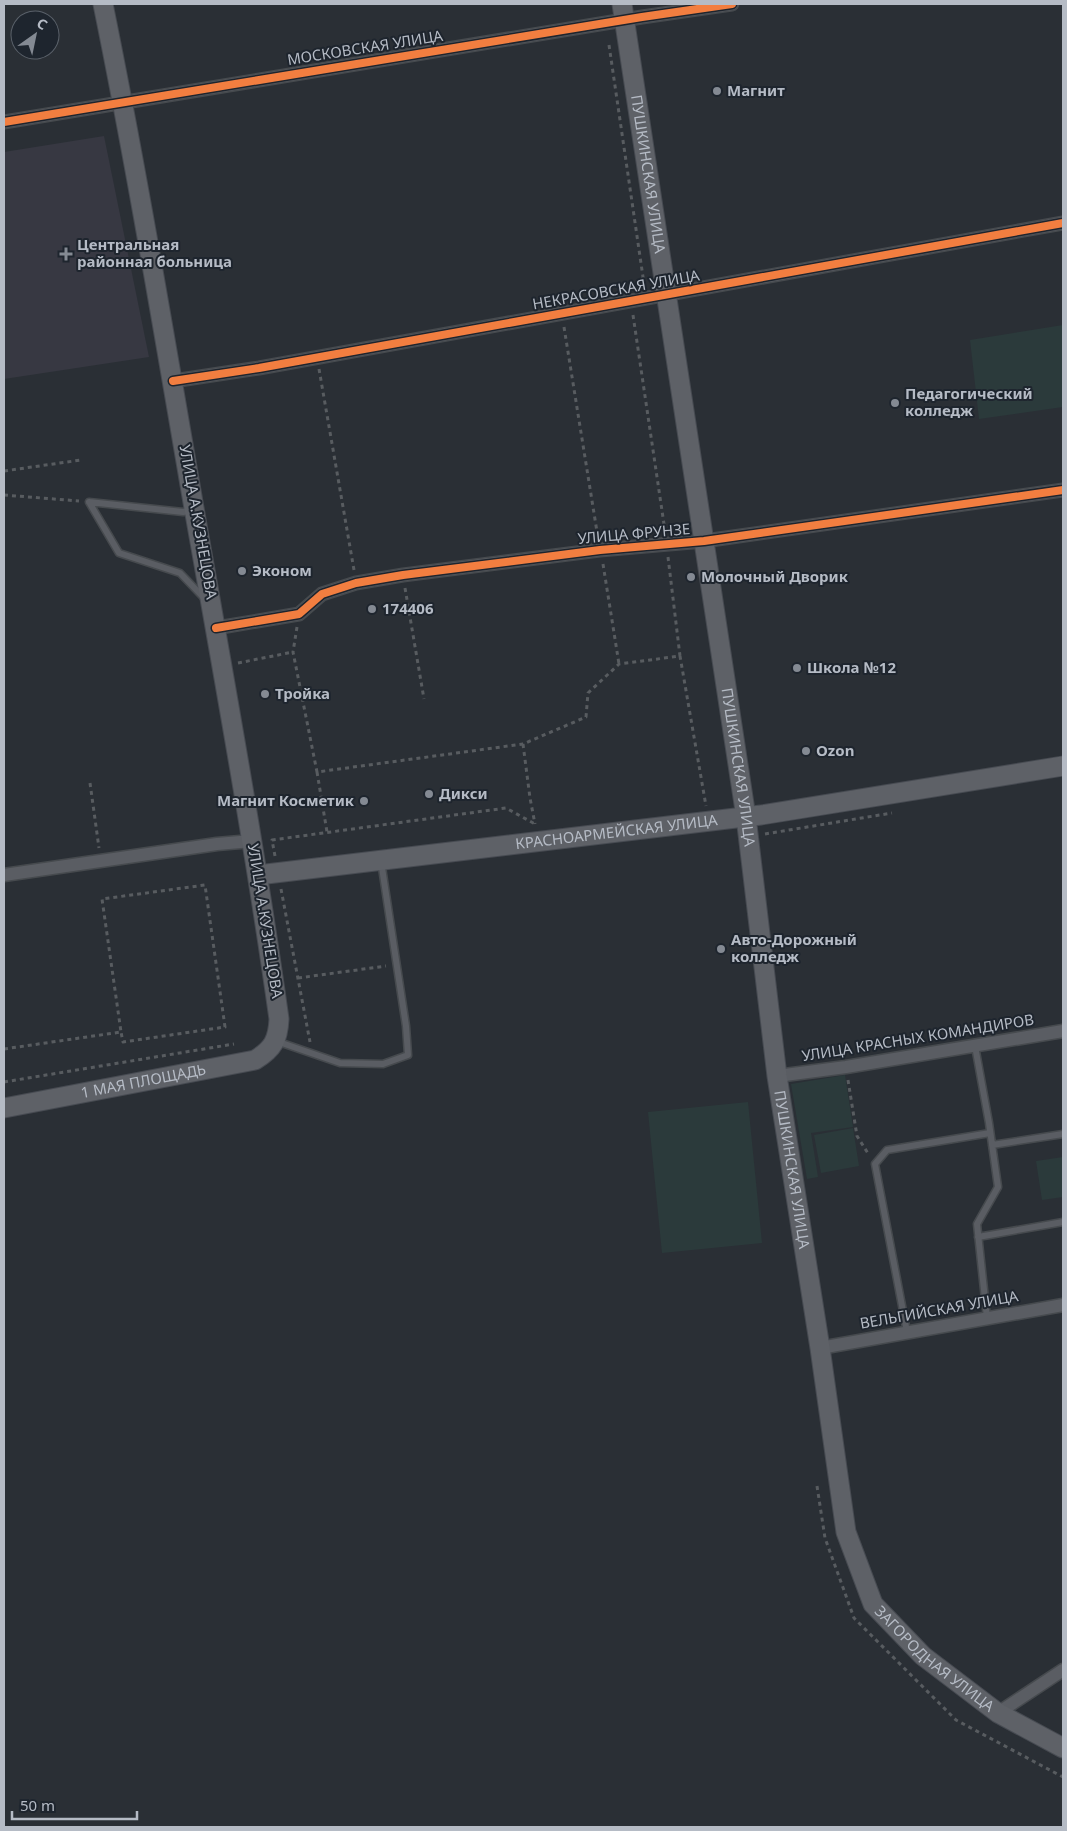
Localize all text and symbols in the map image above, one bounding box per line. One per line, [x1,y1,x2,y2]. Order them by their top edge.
north arrow [10,10,60,60]
text: С [33,13,51,34]
street label: МОСКОВСКАЯ УЛИЦА [286,25,444,69]
place label: Магнит [727,80,785,100]
marker: Магнит [711,85,723,97]
street label: ПУШКИНСКАЯ УЛИЦА [627,93,671,255]
place label: Центральная районная больница [77,234,232,271]
marker: Центральная районная больница [59,247,73,261]
street label: НЕКРАСОВСКАЯ УЛИЦА [531,264,701,314]
place label: Педагогический колледж [905,383,1033,420]
marker: Педагогический колледж [889,397,901,409]
street label: УЛИЦА А.КУЗНЕЦОВА [176,443,222,601]
street label: УЛИЦА ФРУНЗЕ [577,518,691,548]
place label: Эконом [252,560,312,580]
marker: Эконом [236,565,248,577]
place label: Молочный Дворик [701,566,849,586]
marker: Молочный Дворик [685,571,697,583]
place label: 174406 [382,598,434,618]
marker: 174406 [366,603,378,615]
place label: Школа №12 [807,657,896,677]
marker: Школа №12 [791,662,803,674]
place label: Тройка [275,683,330,703]
street label: ПУШКИНСКАЯ УЛИЦА [717,686,760,848]
marker: Тройка [259,688,271,700]
place label: Ozon [816,740,854,760]
marker: Ozon [800,745,812,757]
place label: Дикси [439,783,488,803]
marker: Дикси [423,788,435,800]
place label: Магнит Косметик [217,790,355,810]
marker: Магнит Косметик [358,795,370,807]
street label: КРАСНОАРМЕЙСКАЯ УЛИЦА [514,809,719,853]
street label: УЛИЦА А.КУЗНЕЦОВА [244,842,288,1000]
place label: Авто-Дорожный колледж [731,929,857,966]
marker: Авто-Дорожный колледж [715,943,727,955]
street label: УЛИЦА КРАСНЫХ КОМАНДИРОВ [800,1009,1035,1065]
street label: 1 МАЯ ПЛОЩАДЬ [79,1059,208,1102]
street label: ПУШКИНСКАЯ УЛИЦА [770,1089,815,1250]
street label: ВЕЛЬГИЙСКАЯ УЛИЦА [858,1285,1020,1333]
street label: ЗАГОРОДНАЯ УЛИЦА [871,1601,999,1716]
scale bar [12,1788,138,1820]
text: 50 m [20,1795,55,1815]

